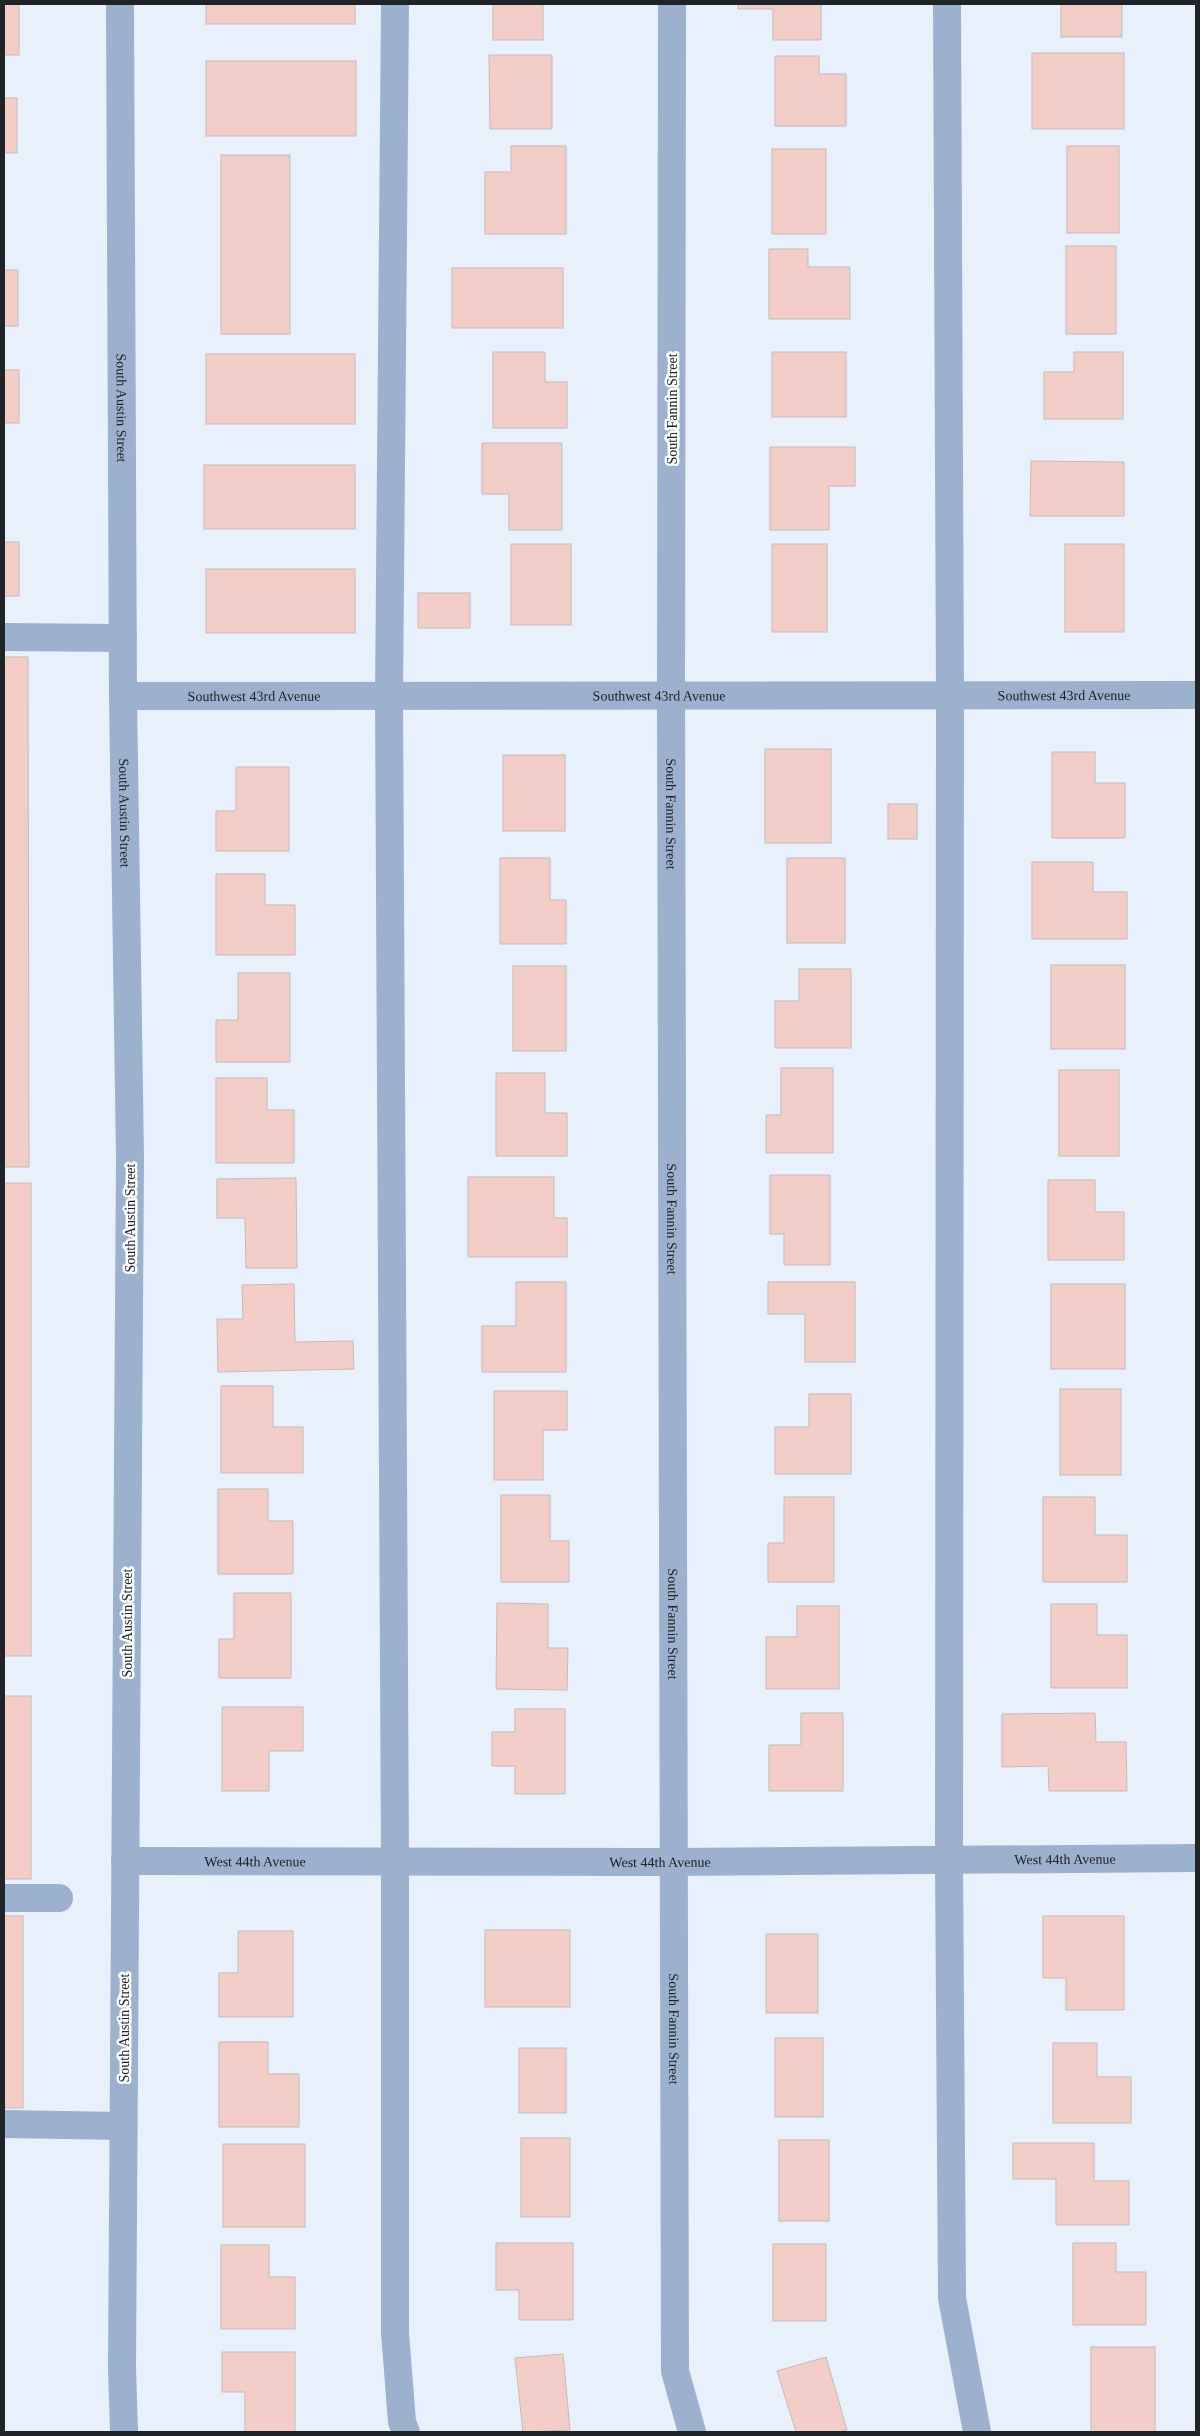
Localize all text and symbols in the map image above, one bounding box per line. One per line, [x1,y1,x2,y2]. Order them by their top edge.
street label: South Austin Street [114,353,129,463]
street label: South Fannin Street [665,353,680,465]
street label: Southwest 43rd Avenue [593,688,725,704]
street label: Southwest 43rd Avenue [998,688,1130,703]
street label: Southwest 43rd Avenue [188,689,320,704]
street label: South Austin Street [116,758,133,868]
street label: South Fannin Street [663,758,678,870]
street label: South Austin Street [123,1163,138,1272]
street label: South Fannin Street [664,1163,679,1275]
street label: South Austin Street [120,1568,135,1677]
street label: South Fannin Street [665,1568,680,1680]
street label: West 44th Avenue [1014,1852,1116,1867]
street label: West 44th Avenue [204,1854,306,1869]
street label: West 44th Avenue [609,1855,711,1870]
street label: South Austin Street [117,1973,132,2082]
street label: South Fannin Street [666,1973,681,2085]

